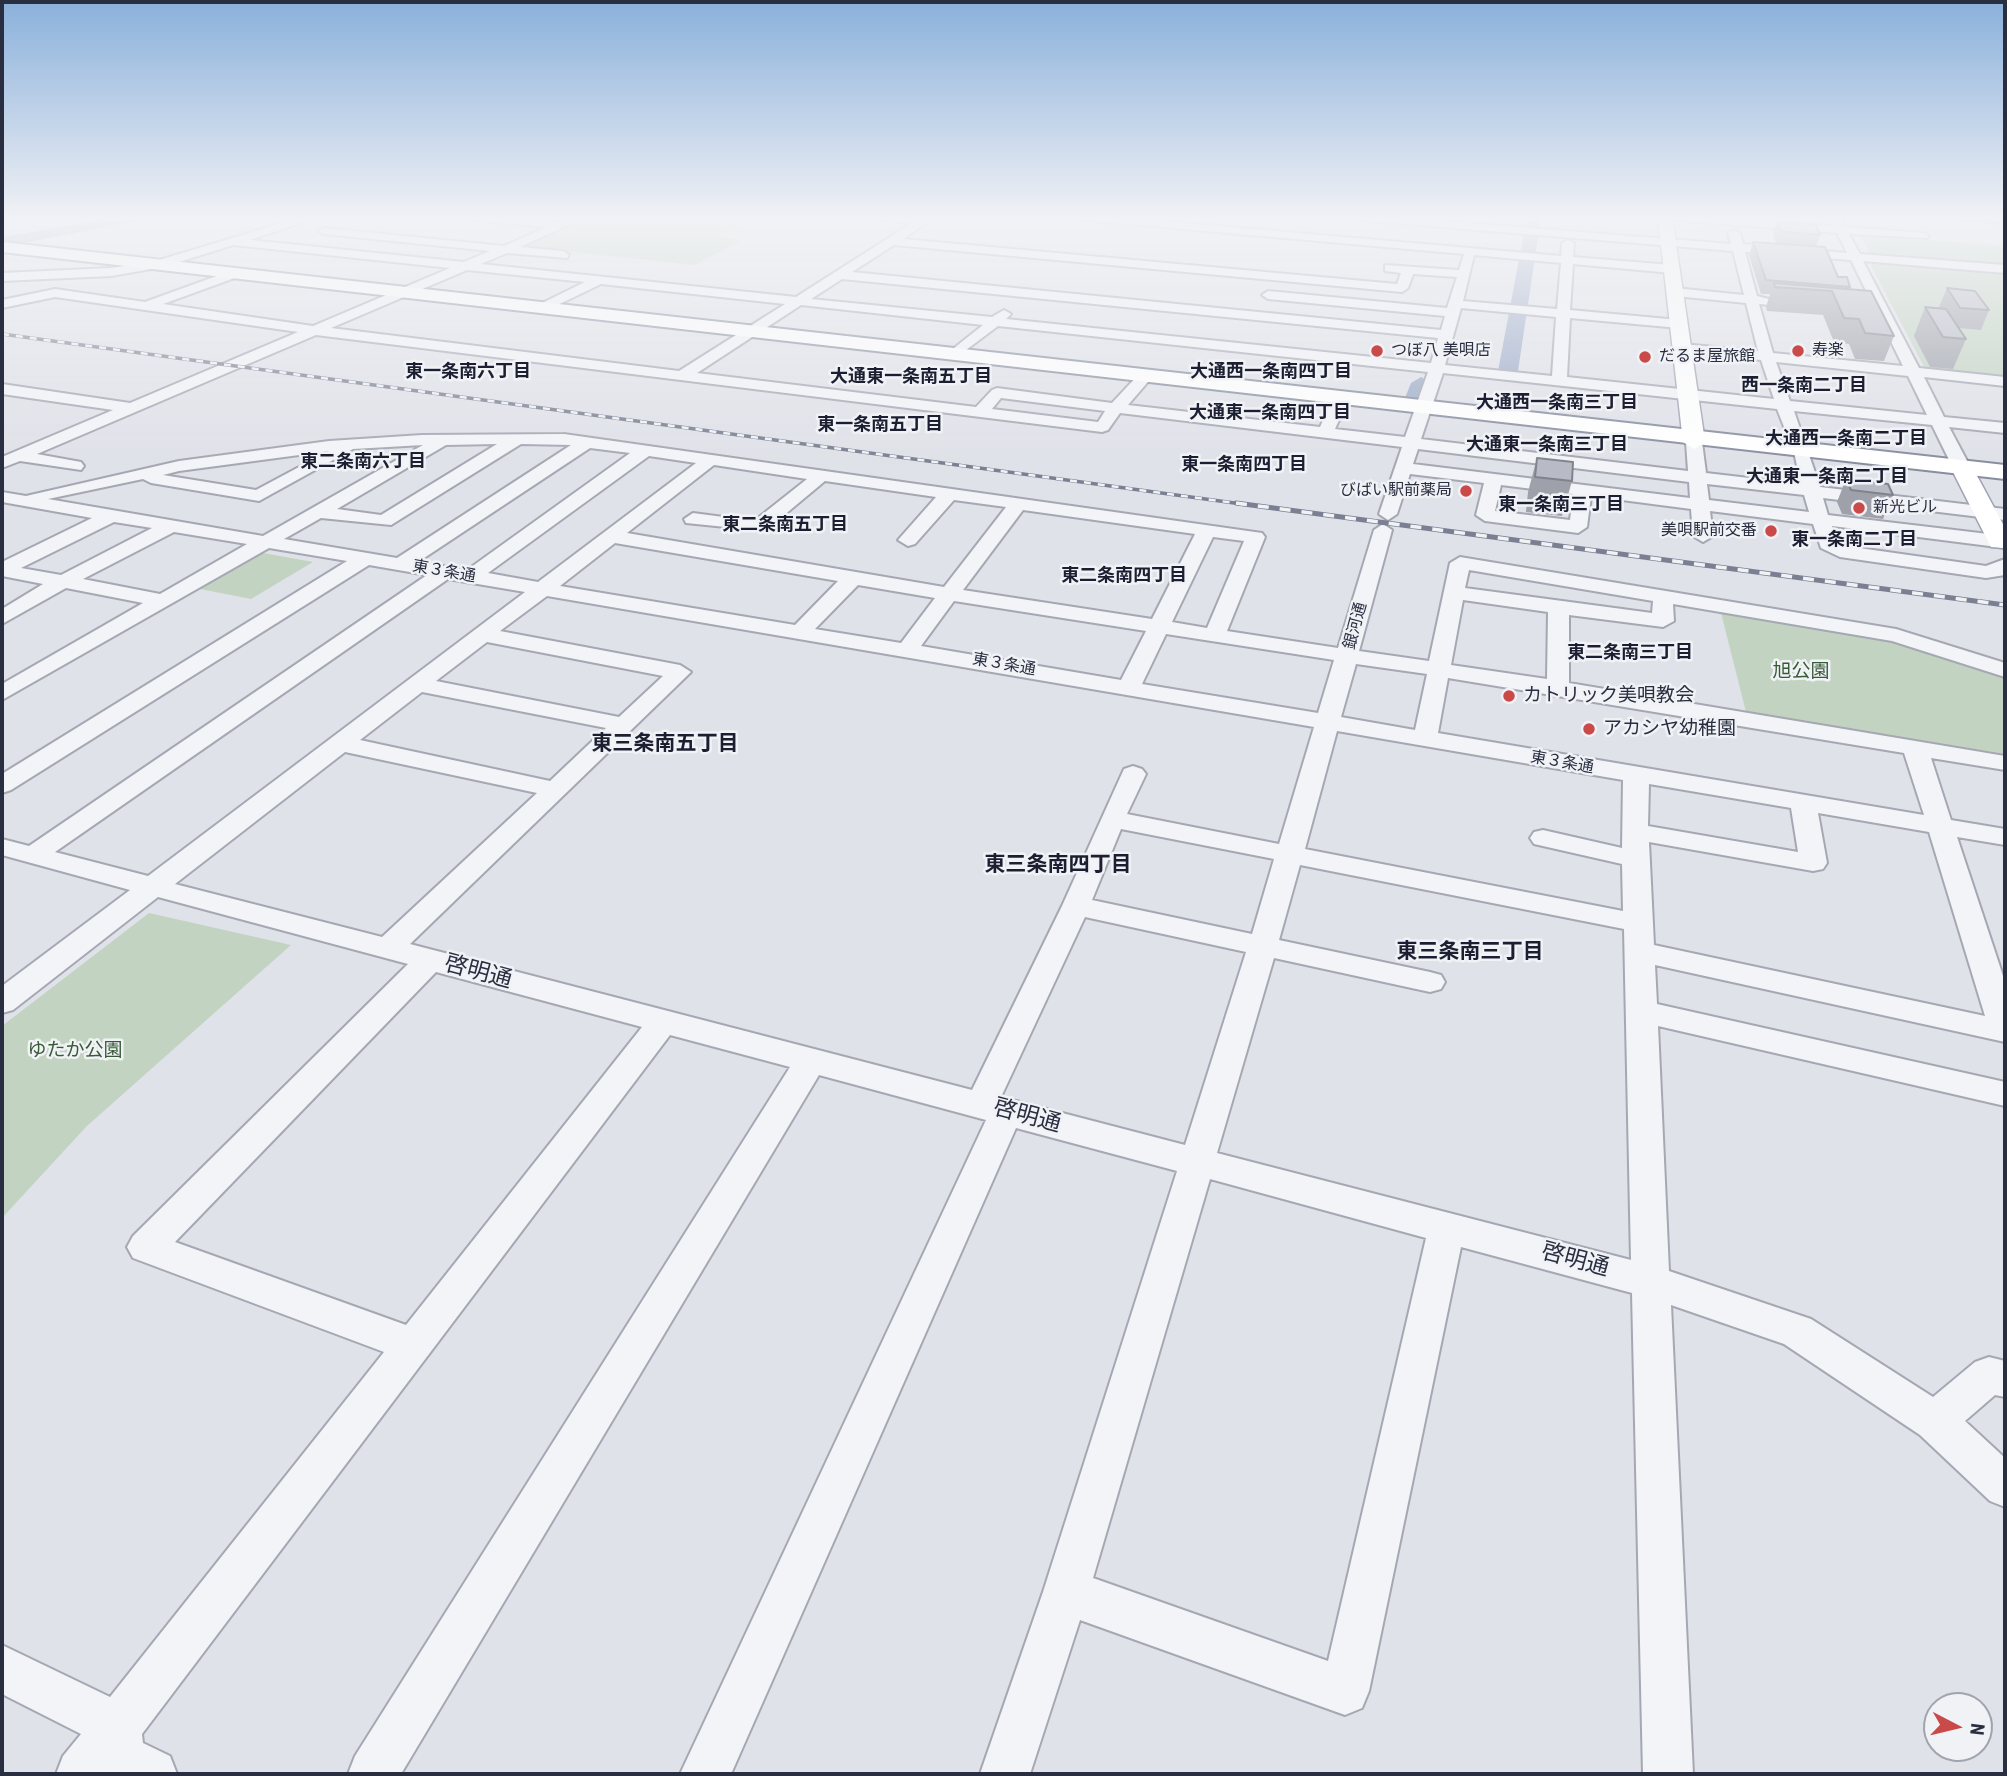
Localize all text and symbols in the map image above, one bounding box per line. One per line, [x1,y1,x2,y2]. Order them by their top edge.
place label: つぼ八 美唄店 [1391,341,1491,361]
place label: 寿楽 [1812,341,1844,361]
marker: つぼ八 美唄店 [1369,343,1385,359]
marker: 寿楽 [1790,343,1806,359]
place label: だるま屋旅館 [1659,347,1755,367]
marker: だるま屋旅館 [1637,349,1653,365]
district label: 東一条南六丁目 [405,361,531,383]
district label: 大通西一条南四丁目 [1190,361,1352,383]
district label: 大通東一条南五丁目 [830,366,992,388]
district label: 西一条南二丁目 [1741,375,1867,397]
district label: 大通西一条南三丁目 [1476,392,1638,414]
district label: 大通東一条南四丁目 [1189,402,1351,424]
district label: 東一条南五丁目 [817,414,943,436]
district label: 大通西一条南二丁目 [1765,428,1927,450]
district label: 大通東一条南三丁目 [1466,434,1628,456]
district label: 東二条南六丁目 [300,451,426,473]
district label: 東一条南四丁目 [1181,454,1307,476]
district label: 大通東一条南二丁目 [1746,466,1908,488]
place label: びばい駅前薬局 [1340,481,1452,501]
marker: びばい駅前薬局 [1458,483,1474,499]
district label: 東一条南三丁目 [1498,494,1624,516]
place label: 新光ビル [1873,498,1937,518]
marker: 新光ビル [1851,500,1867,516]
district label: 東二条南五丁目 [722,514,848,536]
place label: 美唄駅前交番 [1661,521,1757,541]
marker: 美唄駅前交番 [1763,523,1779,539]
district label: 東一条南二丁目 [1791,529,1917,551]
street label: 東３条通 [411,557,477,587]
district label: 東二条南四丁目 [1061,565,1187,587]
street label: 銀河通 [1341,600,1371,652]
district label: 東二条南三丁目 [1567,642,1693,664]
street label: 東３条通 [971,650,1037,680]
park label: 旭公園 [1773,661,1829,683]
place label: カトリック美唄教会 [1523,685,1694,707]
marker: カトリック美唄教会 [1501,688,1517,704]
place label: アカシヤ幼稚園 [1603,718,1736,740]
marker: アカシヤ幼稚園 [1581,721,1597,737]
district label: 東三条南五丁目 [592,732,738,758]
street label: 東３条通 [1529,748,1595,778]
district label: 東三条南四丁目 [985,853,1131,879]
district label: 東三条南三丁目 [1397,940,1543,966]
street label: 啓明通 [441,951,515,995]
park label: ゆたか公園 [28,1040,122,1062]
street label: 啓明通 [990,1095,1064,1139]
street label: 啓明通 [1538,1239,1612,1283]
north arrow [1923,1692,1993,1762]
text: N [1965,1722,1989,1737]

